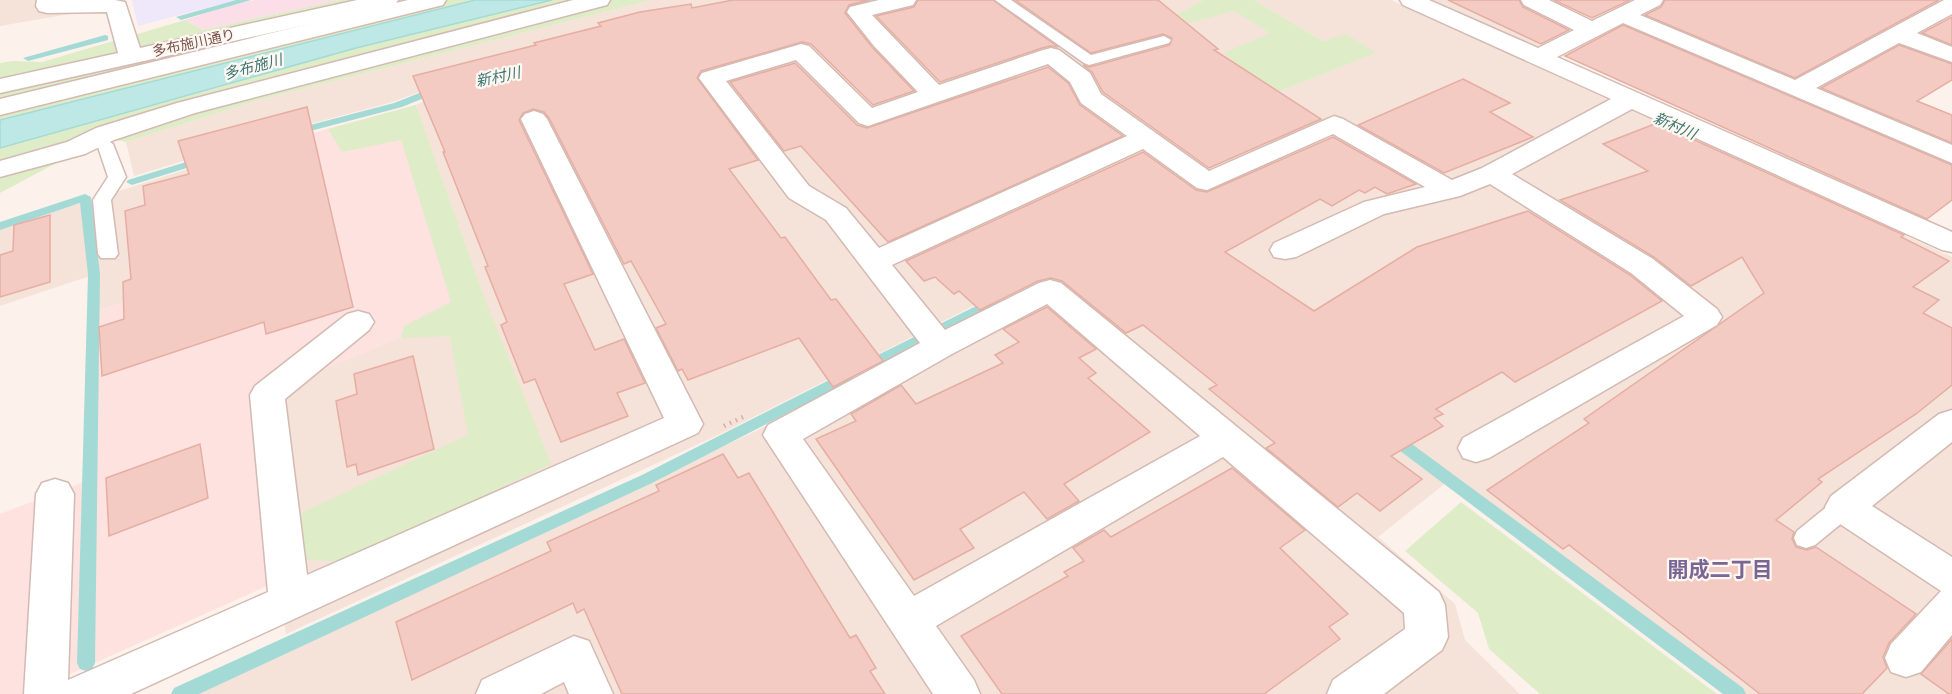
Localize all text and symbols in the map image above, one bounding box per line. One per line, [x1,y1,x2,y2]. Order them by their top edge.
street label: 多布施川通り [151,26,237,60]
water label: 多布施川 [222,50,286,83]
water label: 新村川 [474,63,524,90]
water label: 新村川 [1651,109,1701,144]
district label: 開成二丁目 [1668,557,1773,582]

